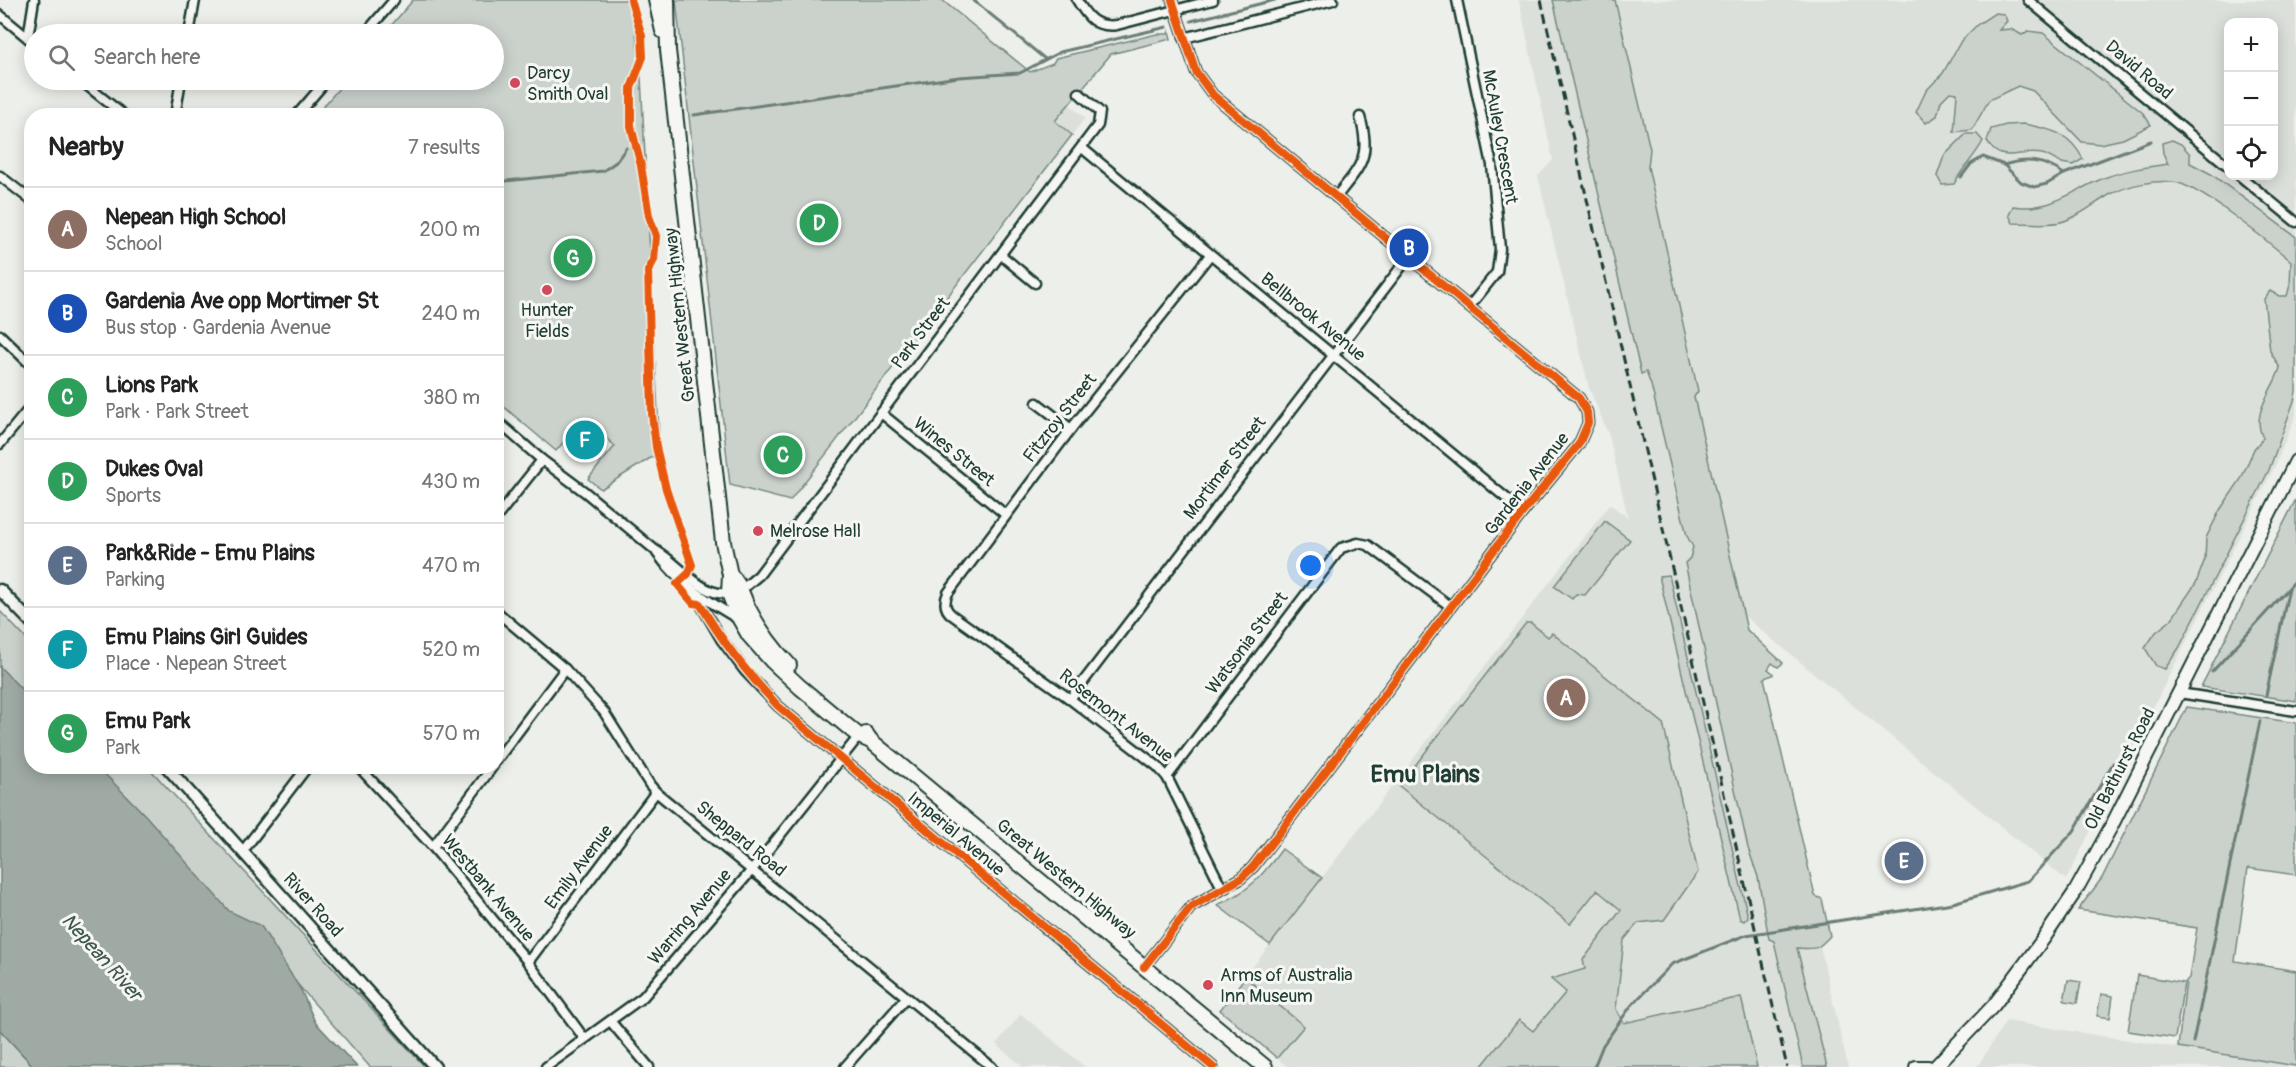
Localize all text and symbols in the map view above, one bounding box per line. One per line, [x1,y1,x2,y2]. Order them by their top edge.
map controls [2224,18,2278,180]
button: + [2224,18,2278,72]
search box [24,24,504,90]
street label: David Road [2101,35,2177,105]
icon: search [45,41,78,74]
text: Search here [93,43,200,71]
place label: Darcy Smith Oval [527,62,608,106]
street label: McAuley Crescent [1477,68,1523,207]
button: − [2224,72,2278,126]
marker: Darcy Smith Oval [508,76,522,90]
button: locate [2224,126,2278,180]
text: Nearby [48,131,124,163]
text: 7 results [408,135,480,160]
pin: D [800,200,838,246]
text: Nepean High School [105,203,286,231]
text: A [61,217,74,242]
text: 200 m [419,217,480,242]
street label: Great Western Highway [659,226,701,403]
pin: B [1390,226,1428,270]
text: School [105,231,162,256]
pin: G [554,236,592,280]
street label: Bellbrook Avenue [1256,268,1370,366]
marker: Hunter Fields [540,283,554,297]
text: Gardenia Ave opp Mortimer St [105,287,379,315]
street label: Park Street [886,292,956,374]
place label: Hunter Fields [520,299,574,343]
text: B [62,301,73,326]
text: 240 m [421,301,480,326]
text: Bus stop · Gardenia Avenue [105,315,331,340]
street label: Fitzroy Street [1018,368,1102,467]
text: Lions Park [105,371,198,399]
text: C [61,385,74,410]
text: 380 m [423,385,480,410]
text: Park · Park Street [105,399,249,424]
street label: Mortimer Street [1179,411,1272,524]
street label: Wines Street [909,412,1000,492]
pin: F [566,418,604,462]
street label: Gardenia Avenue [1479,428,1575,540]
pin: C [764,432,802,478]
text: Dukes Oval [105,455,203,483]
text: D [61,469,74,494]
text: 430 m [421,469,480,494]
text: Sports [105,483,161,508]
place label: Melrose Hall [770,520,861,543]
marker: Melrose Hall [751,524,765,538]
text: Park&Ride - Emu Plains [105,539,315,567]
your location [1296,551,1325,580]
text: E [62,553,73,578]
text: 470 m [422,553,480,578]
text: Parking [105,567,165,592]
street label: Watsonia Street [1201,587,1293,699]
text: Emu Plains Girl Guides [105,623,307,651]
text: F [61,637,74,662]
text: 520 m [422,637,480,662]
text: Place · Nepean Street [105,651,287,676]
street label: Rosemont Avenue [1054,664,1178,768]
pin: A [1546,676,1586,720]
street label: Old Bathurst Road [2079,704,2161,834]
text: Emu Park [105,707,190,735]
text: G [61,721,74,746]
text: 570 m [423,721,480,746]
text: Park [105,735,140,760]
district label: Emu Plains [1370,760,1480,789]
street label: Imperial Avenue [903,787,1009,881]
street label: Sheppard Road [691,796,791,882]
street label: Great Western Highway [991,814,1141,944]
street label: Emily Avenue [540,820,618,914]
street label: Westbank Avenue [436,830,540,946]
pin: E [1884,838,1924,884]
street label: Warring Avenue [643,864,737,970]
street label: River Road [278,868,348,942]
water label: Nepean River [56,908,150,1008]
place label: Arms of Australia Inn Museum [1220,964,1353,1008]
marker: Arms of Australia Inn Museum [1201,978,1215,992]

